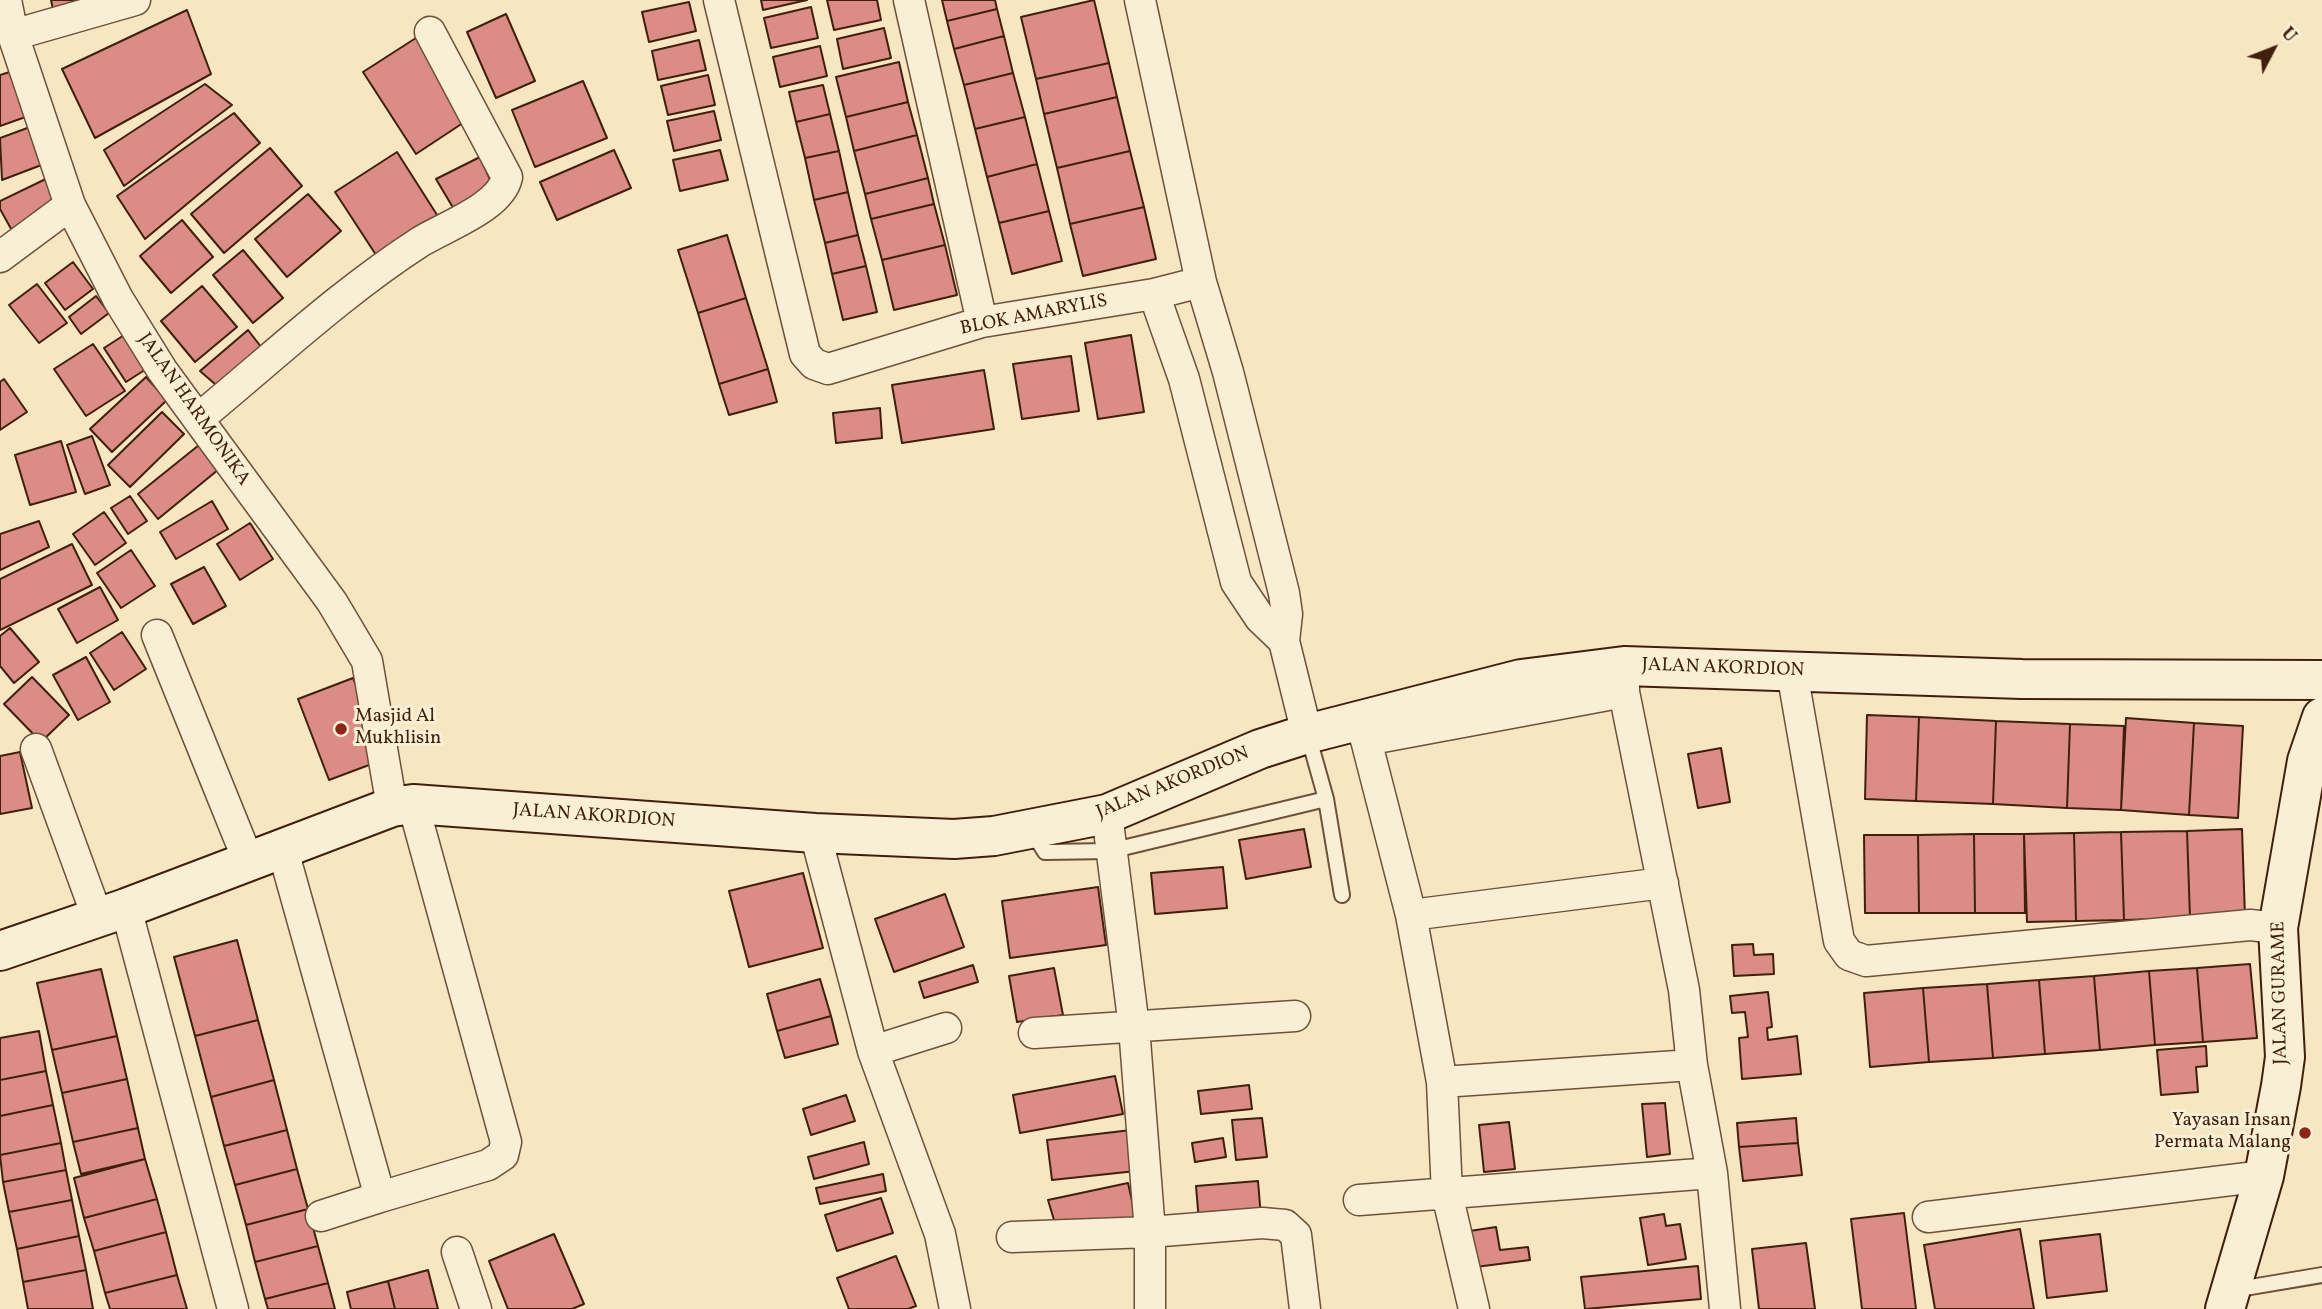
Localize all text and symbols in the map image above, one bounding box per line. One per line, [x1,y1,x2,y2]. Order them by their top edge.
north arrow [2238,14,2308,84]
text: U [2275,21,2303,48]
street label: BLOK AMARYLIS [959,291,1109,341]
street label: JALAN HARMONIKA [132,329,254,491]
street label: JALAN AKORDION [1641,655,1805,683]
place label: Masjid Al Mukhlisin [355,707,441,751]
marker: Masjid Al Mukhlisin [333,721,349,737]
street label: JALAN AKORDION [1093,743,1253,825]
street label: JALAN AKORDION [512,800,676,834]
street label: JALAN GURAME [2268,921,2294,1065]
place label: Yayasan Insan Permata Malang [2154,1111,2291,1155]
marker: Yayasan Insan Permata Malang [2297,1125,2313,1141]

